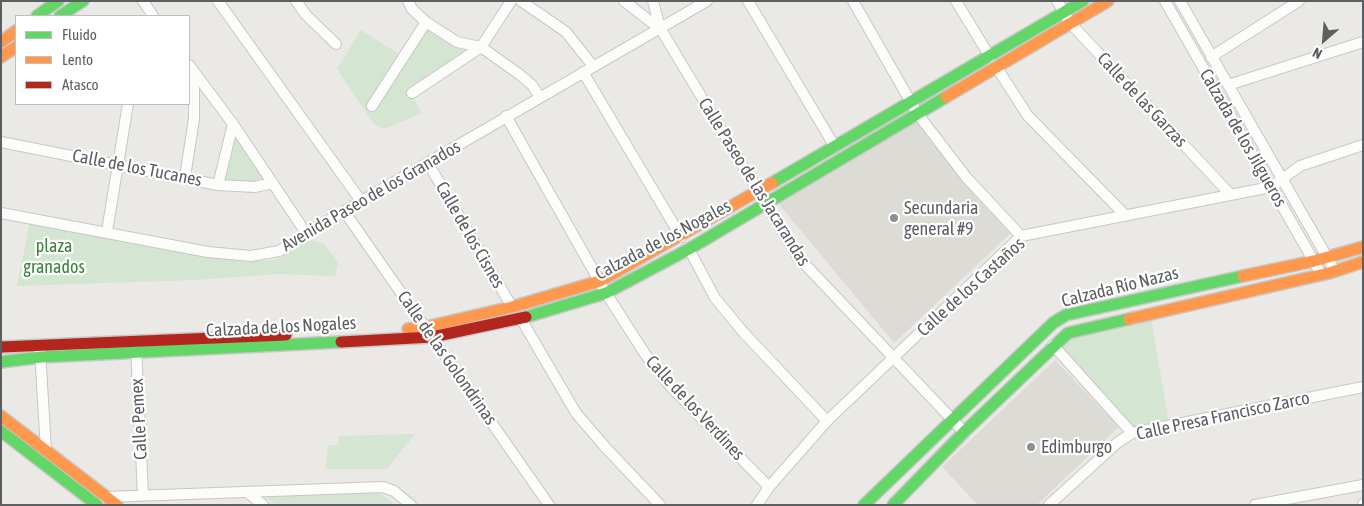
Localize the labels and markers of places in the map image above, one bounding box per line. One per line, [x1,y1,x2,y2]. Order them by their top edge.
place label: Secundaria general #9 [904,197,978,240]
marker: Secundaria general #9 [888,212,900,224]
place label: Edimburgo [1041,436,1112,458]
marker: Edimburgo [1025,441,1037,453]

